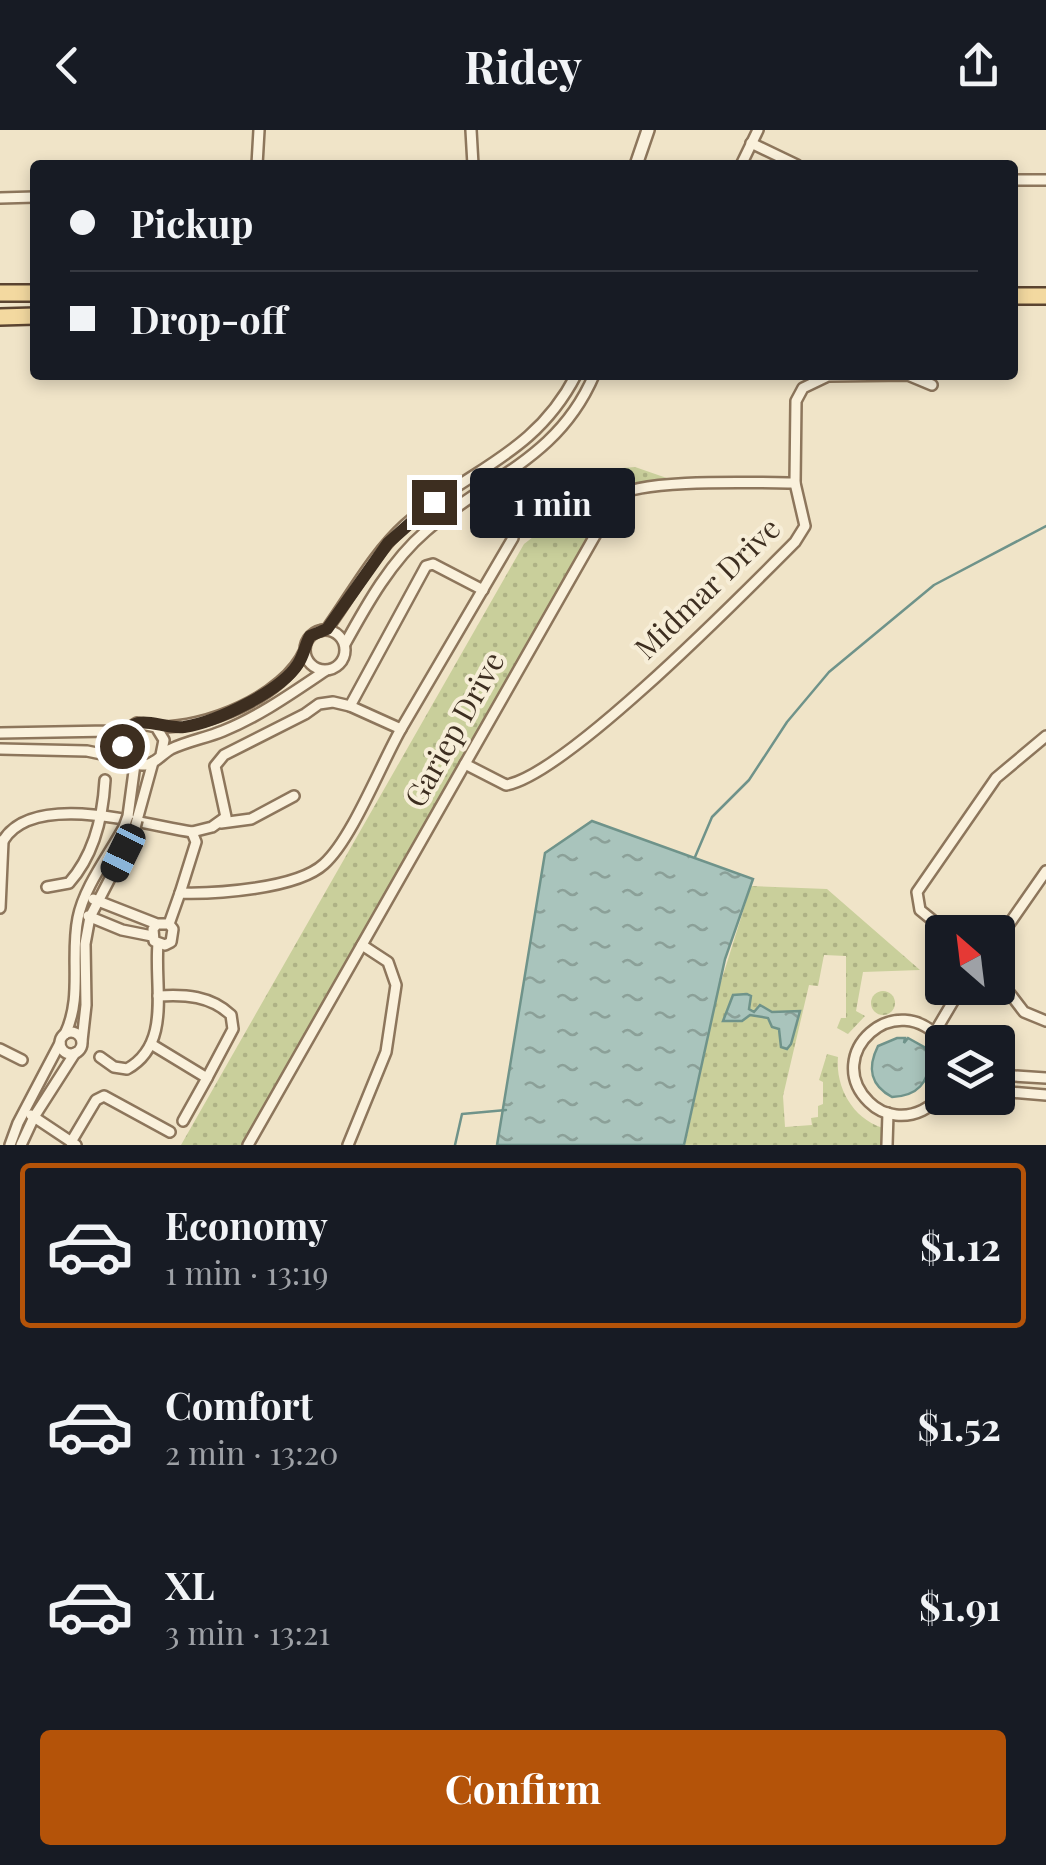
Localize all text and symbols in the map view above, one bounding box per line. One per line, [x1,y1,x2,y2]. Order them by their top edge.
text: Ridey [464,35,582,95]
icon: back [40,38,95,93]
icon: share [951,38,1006,93]
text: Pickup [130,197,253,248]
text: Drop-off [130,293,287,344]
callout: 1 min [469,467,634,537]
route end [412,480,457,525]
text: 1 min [513,481,592,524]
street label: Midmar Drive [625,508,788,667]
street label: Gariep Drive [394,644,512,814]
route start [100,724,145,769]
car [96,819,150,887]
north arrow [925,915,1015,1005]
map controls [925,915,1015,1115]
button: layers [925,1025,1015,1115]
text: Economy [165,1199,328,1250]
icon: car [45,1201,135,1291]
text: $1.12 [920,1220,1001,1271]
text: 1 min · 13:19 [165,1250,328,1293]
text: Comfort [165,1379,313,1430]
icon: car [45,1381,135,1471]
text: $1.52 [918,1400,1001,1451]
text: 2 min · 13:20 [165,1430,338,1473]
text: XL [165,1559,214,1610]
icon: car [45,1561,135,1651]
text: $1.91 [919,1580,1001,1631]
text: 3 min · 13:21 [165,1610,330,1653]
button: Confirm [40,1730,1006,1845]

